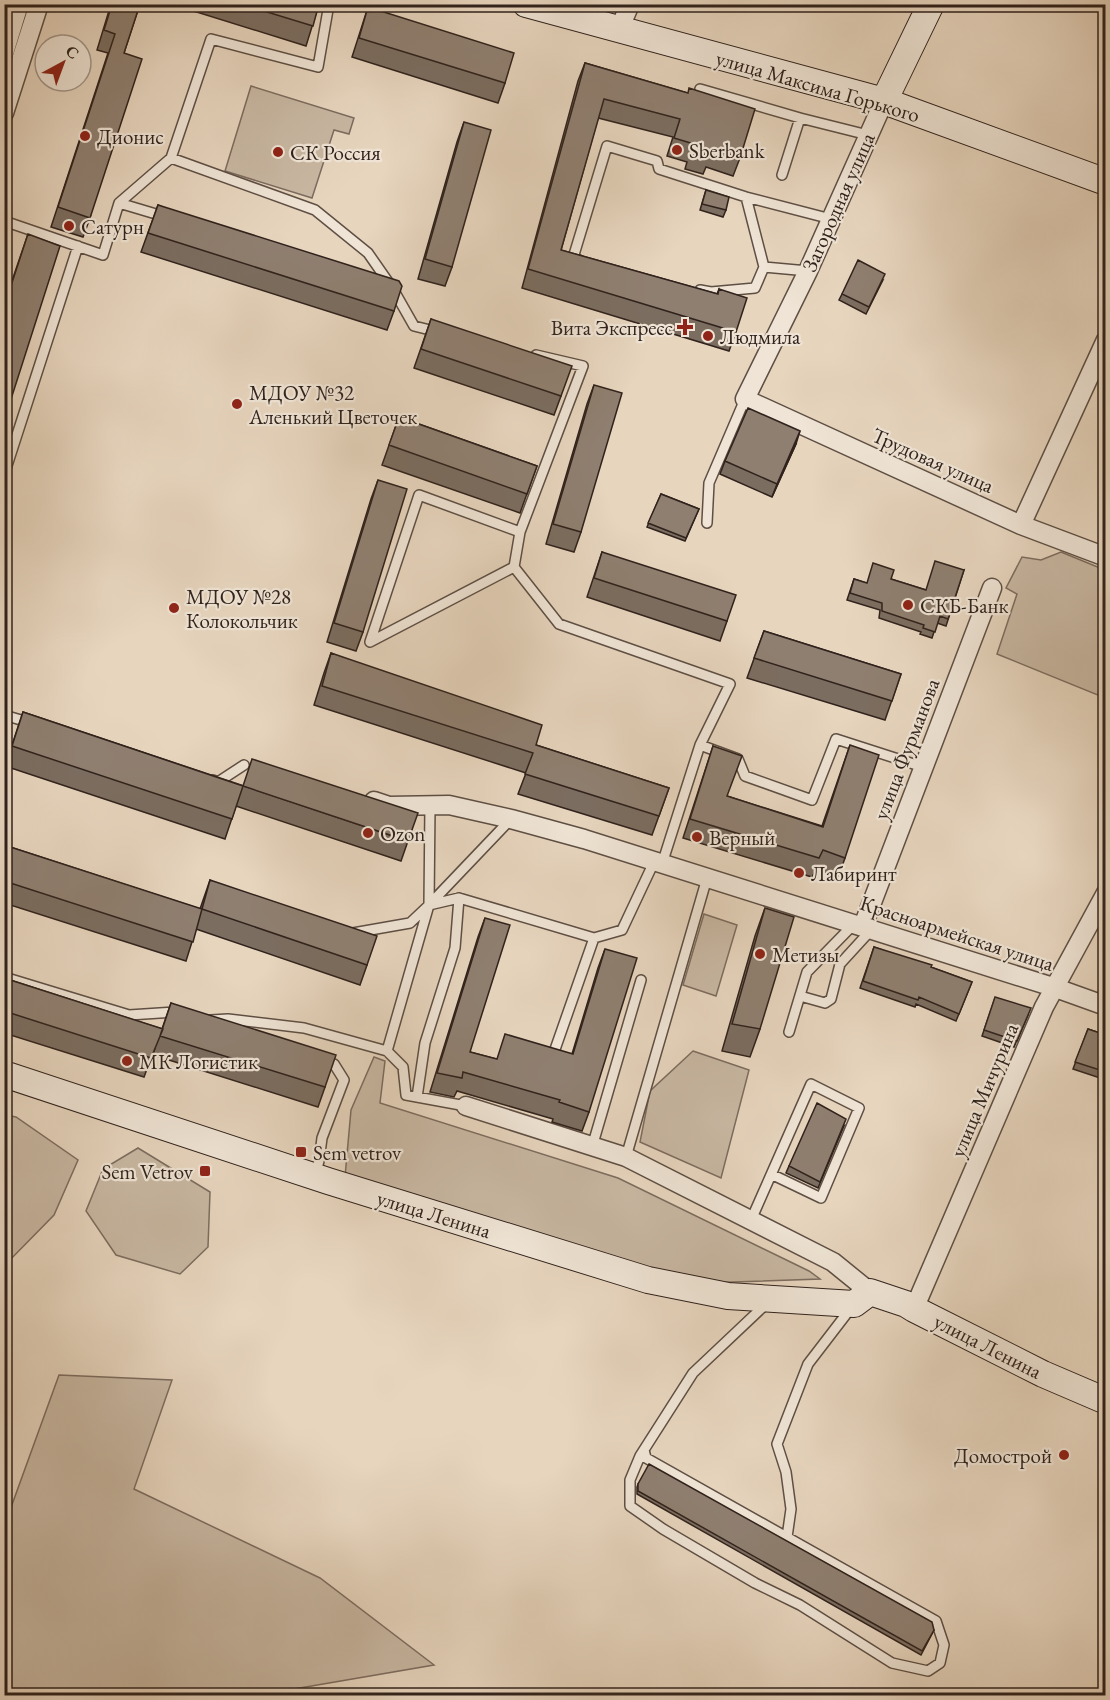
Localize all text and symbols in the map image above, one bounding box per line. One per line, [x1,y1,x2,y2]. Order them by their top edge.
north arrow [33,33,93,93]
text: С [61,40,84,64]
street label: улица Максима Горького [713,44,923,128]
place label: Дионис [97,123,164,150]
street label: Загородная улица [795,128,881,276]
marker: Дионис [78,129,92,143]
place label: Sberbank [689,137,766,164]
place label: СК Россия [290,139,381,166]
marker: Sberbank [670,143,684,157]
marker: СК Россия [271,145,285,159]
place label: Сатурн [81,213,144,240]
marker: Сатурн [62,219,76,233]
place label: Вита Экспресс [551,314,673,341]
marker: Вита Экспресс [678,320,692,334]
place label: Людмила [720,323,801,350]
marker: Людмила [701,329,715,343]
place label: МДОУ №32 Аленький Цветочек [248,379,417,430]
marker: МДОУ №32 Аленький Цветочек [230,397,244,411]
street label: Трудовая улица [868,421,999,499]
place label: МДОУ №28 Колокольчик [186,583,298,634]
place label: СКБ-Банк [920,592,1009,619]
marker: СКБ-Банк [901,598,915,612]
marker: МДОУ №28 Колокольчик [167,601,181,615]
street label: улица Фурманова [867,674,946,824]
place label: Ozon [380,820,425,847]
place label: Верный [709,824,775,851]
marker: Ozon [361,826,375,840]
marker: Верный [690,830,704,844]
place label: Лабиринт [811,860,897,887]
marker: Лабиринт [792,866,806,880]
street label: Красноармейская улица [857,889,1058,977]
place label: Метизы [772,941,839,968]
marker: Метизы [753,947,767,961]
street label: улица Мичурина [944,1018,1025,1161]
place label: МК Логистик [139,1048,258,1075]
marker: МК Логистик [120,1054,134,1068]
place label: Sem vetrov [313,1139,402,1166]
marker: Sem vetrov [294,1145,308,1159]
place label: Sem Vetrov [101,1158,194,1185]
marker: Sem Vetrov [198,1164,212,1178]
street label: улица Ленина [374,1184,495,1244]
street label: улица Ленина [929,1307,1047,1385]
place label: Домострой [954,1442,1052,1469]
marker: Домострой [1057,1448,1071,1462]

